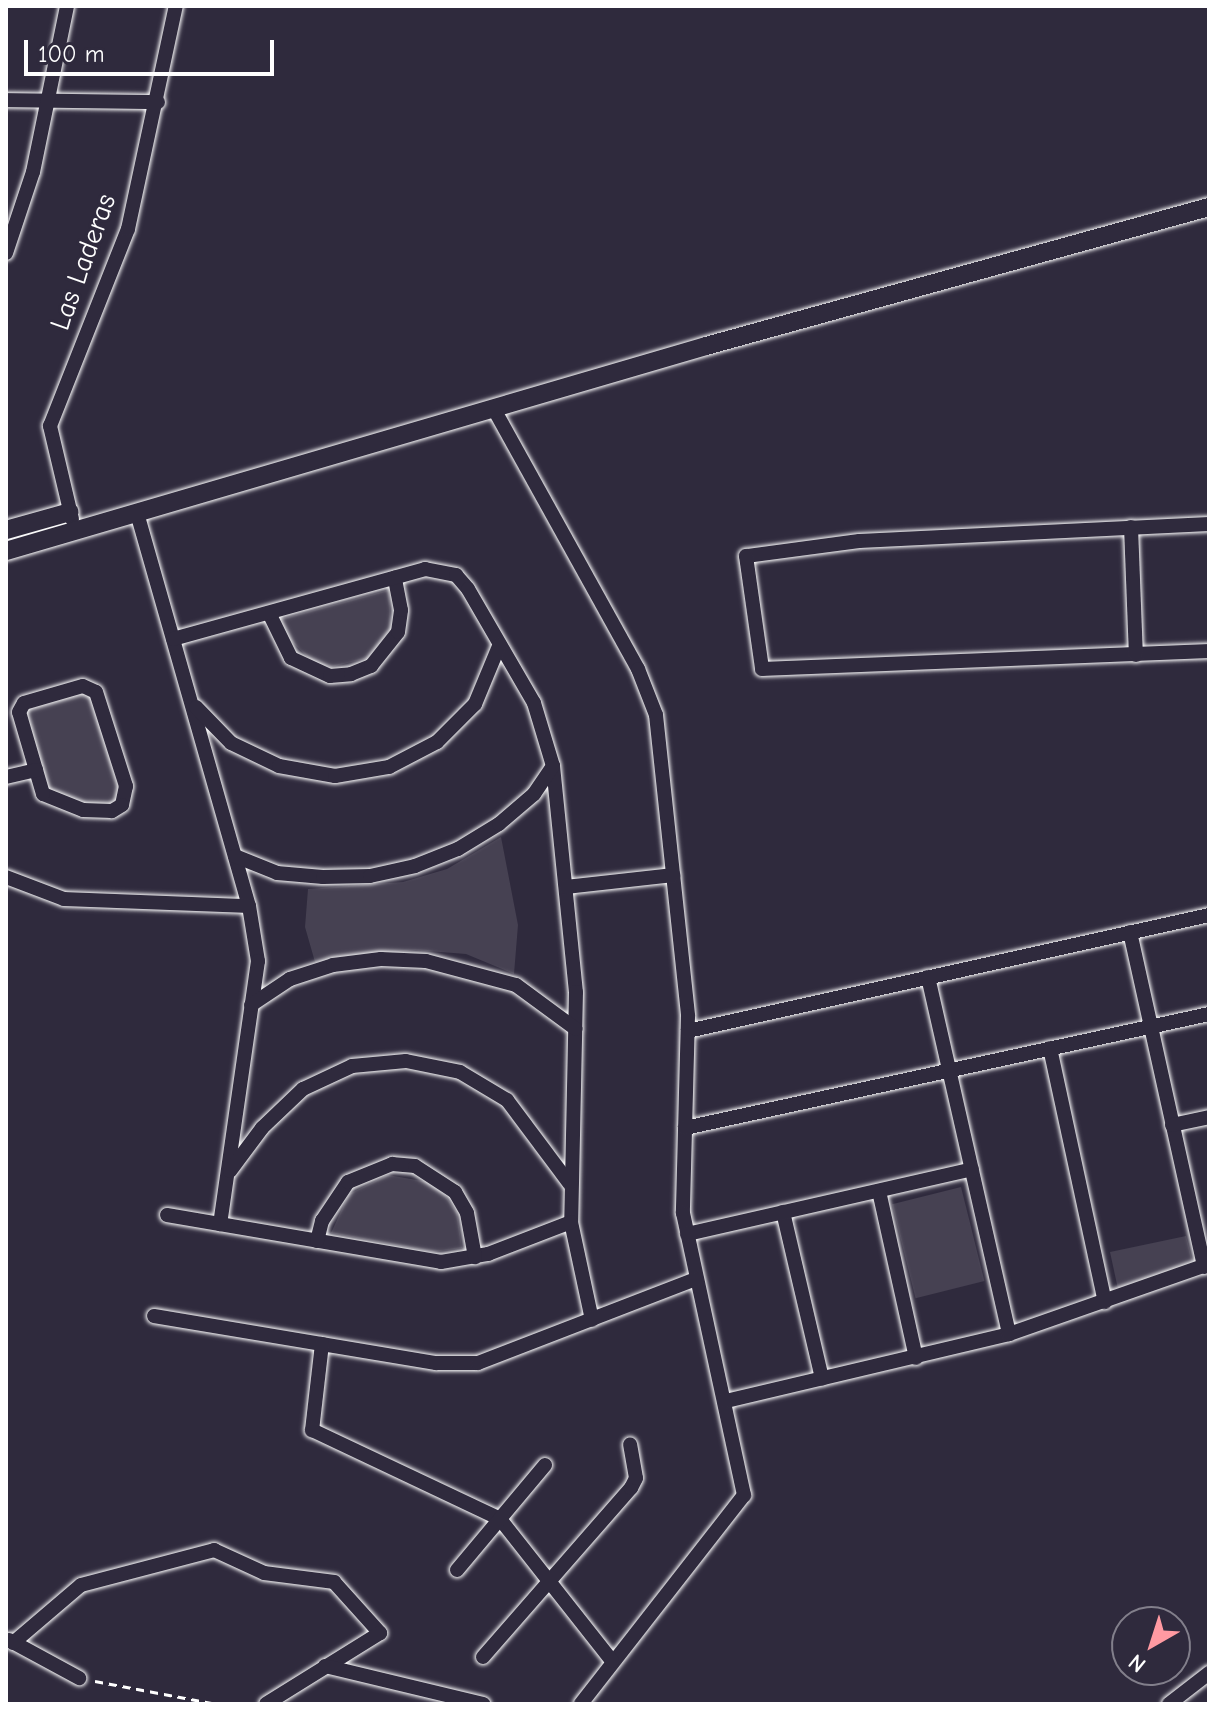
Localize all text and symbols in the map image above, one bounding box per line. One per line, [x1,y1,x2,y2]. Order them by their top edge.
scale bar [28,24,278,74]
text: 100 m [38,40,105,68]
street label: Las Laderas [43,189,123,335]
north arrow [1111,1606,1191,1686]
text: N [1123,1648,1151,1678]

